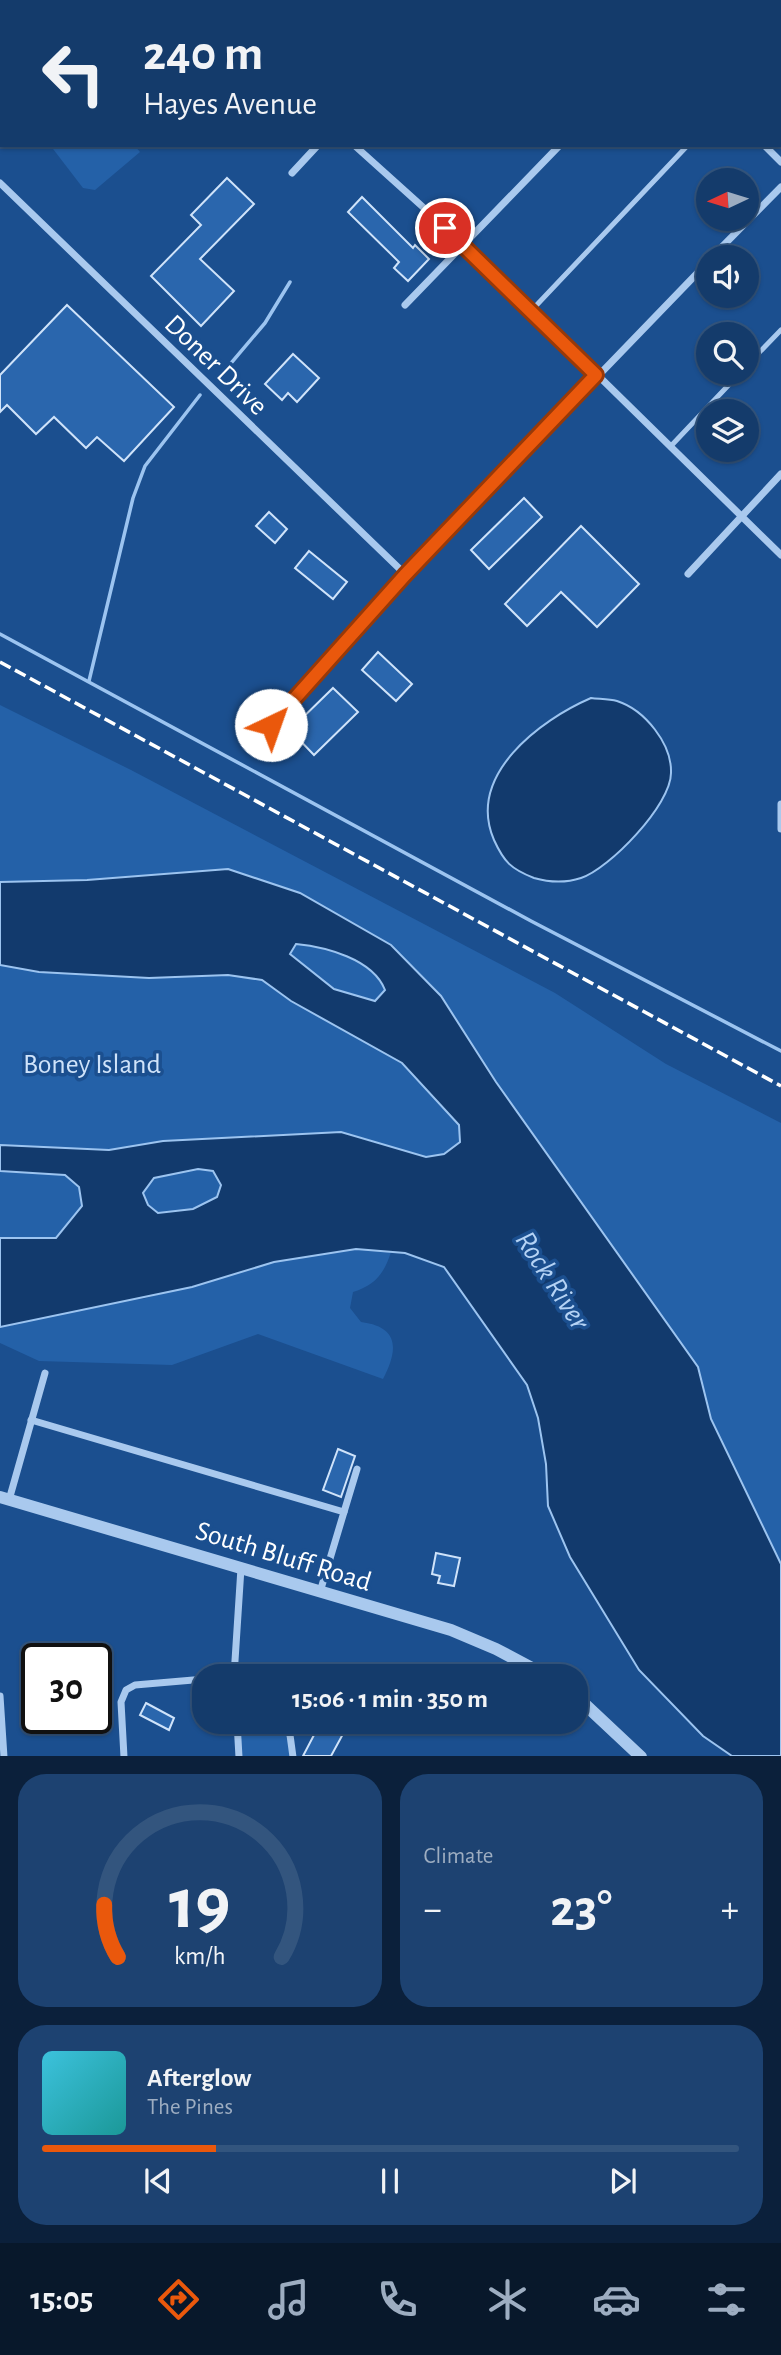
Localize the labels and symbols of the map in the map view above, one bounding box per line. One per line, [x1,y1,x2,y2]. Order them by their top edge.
north arrow [696,168,760,231]
pin [415,198,475,258]
street label: Doner Drive [159,310,272,421]
position arrow [234,688,308,762]
park label: Boney Island [23,1051,161,1079]
water label: Rock River [509,1226,596,1336]
street label: South Bluff Road [192,1517,375,1597]
speed limit sign: 30 [21,1643,112,1734]

